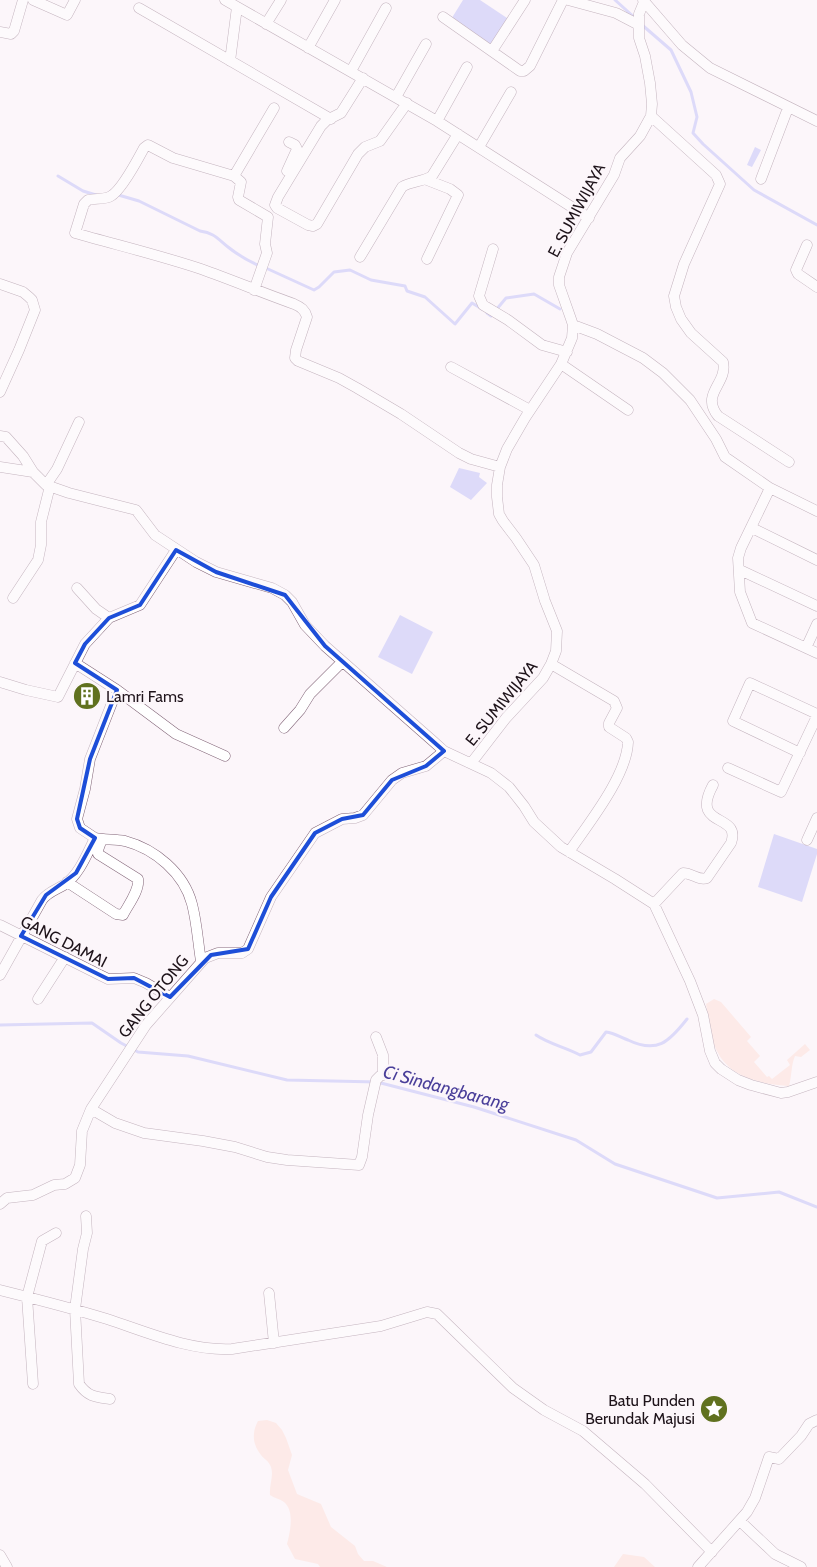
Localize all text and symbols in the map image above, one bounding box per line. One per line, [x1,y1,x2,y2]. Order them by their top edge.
street label: E. SUMIWIJAYA [544,160,609,260]
street label: E. SUMIWIJAYA [461,657,541,750]
building icon: Lamri Fams [72,681,102,711]
place label: Lamri Fams [106,687,184,706]
street label: GANG DAMAI [17,912,110,971]
street label: GANG OTONG [114,951,192,1041]
water label: Ci Sindangbarang [381,1061,512,1116]
place label: Batu Punden Berundak Majusi [585,1391,695,1428]
place icon: Batu Punden Berundak Majusi [699,1394,729,1424]

